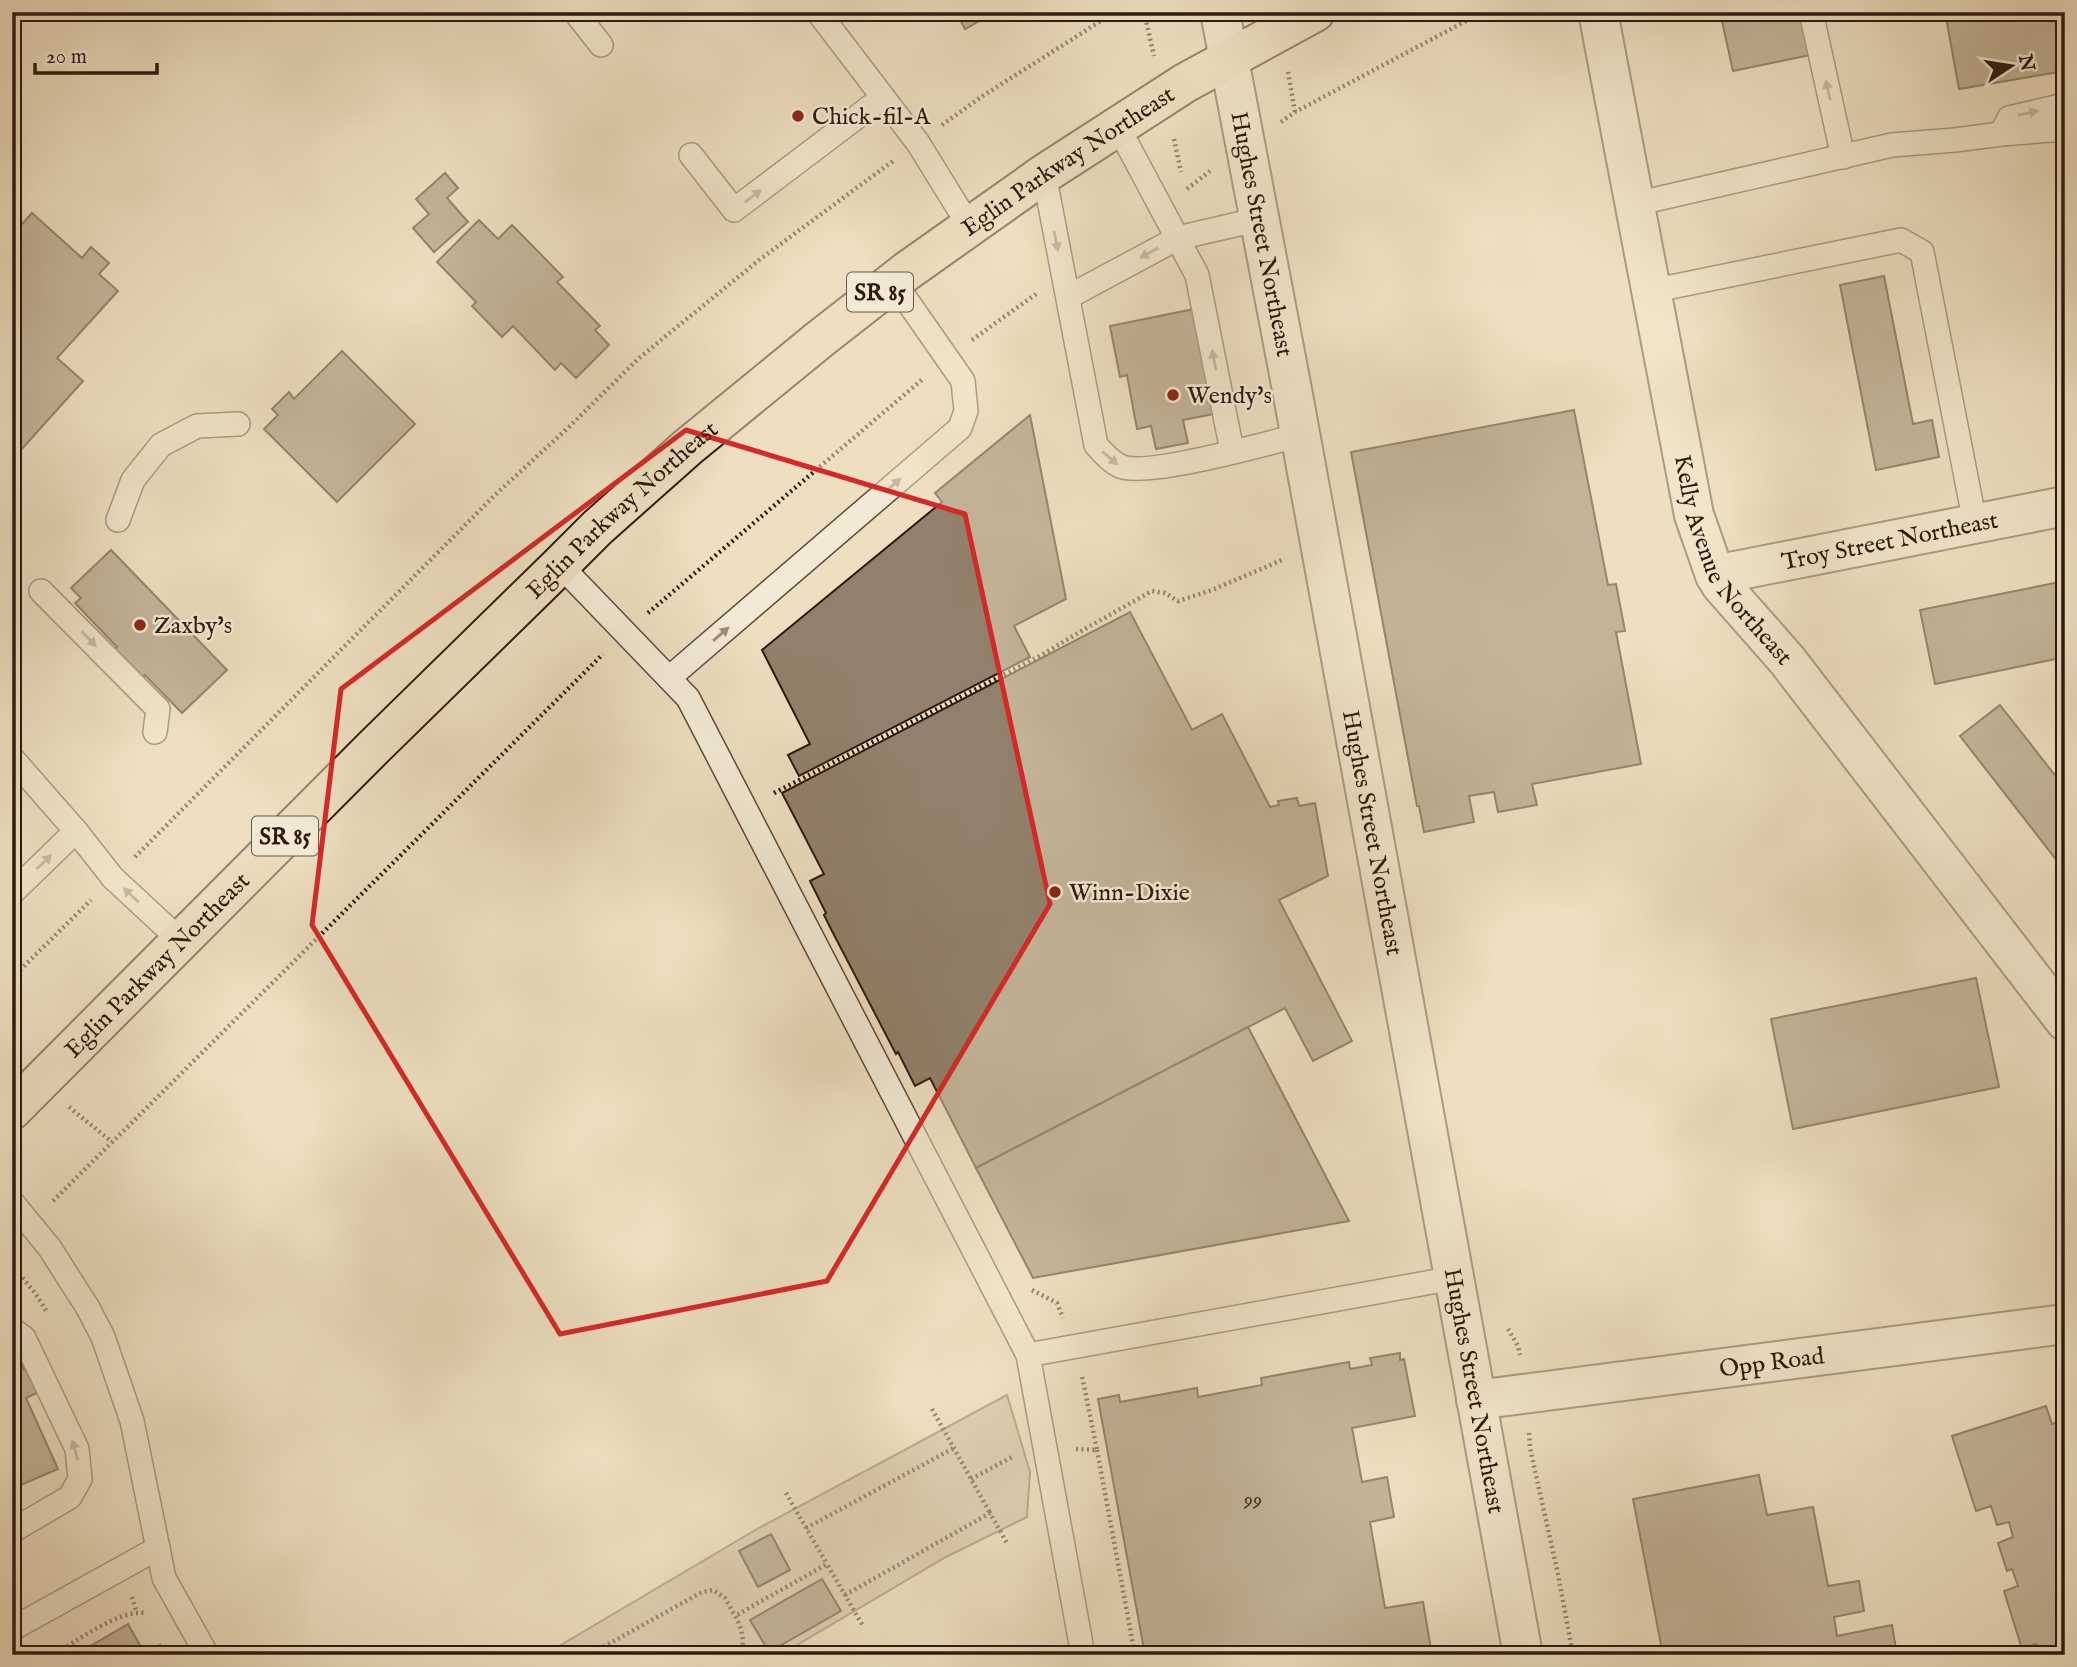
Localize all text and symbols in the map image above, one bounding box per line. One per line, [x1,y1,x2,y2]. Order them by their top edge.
scale bar [35,32,158,76]
north arrow [1976,32,2046,102]
text: 20 m [46,44,87,71]
text: N [2012,51,2039,74]
one-way arrow [1823,79,1834,101]
street label: Eglin Parkway Northeast [956,80,1181,244]
place label: Chick-fil-A [812,102,931,133]
marker: Chick-fil-A [790,108,806,124]
one-way arrow [2017,108,2039,119]
street label: Hughes Street Northeast [1222,109,1299,359]
one-way arrow [743,189,762,203]
one-way arrow [1051,230,1062,252]
one-way arrow [1139,248,1159,259]
road number: SR 85 [847,272,913,312]
one-way arrow [1208,349,1219,371]
place label: Wendy's [1187,381,1272,412]
marker: Wendy's [1165,387,1181,403]
street label: Eglin Parkway Northeast [520,415,725,606]
one-way arrow [1101,450,1119,466]
street label: Kelly Avenue Northeast [1666,453,1799,672]
one-way arrow [885,478,902,493]
street label: Troy Street Northeast [1779,506,2001,579]
place label: Zaxby's [154,611,232,642]
marker: Zaxby's [132,617,148,633]
one-way arrow [712,626,730,642]
one-way arrow [81,630,97,647]
street label: Hughes Street Northeast [1334,708,1409,958]
road number: SR 85 [252,816,318,856]
one-way arrow [36,854,53,871]
street label: Eglin Parkway Northeast [59,866,257,1065]
place label: Winn-Dixie [1069,878,1190,909]
marker: Winn-Dixie [1047,884,1063,900]
one-way arrow [123,887,140,903]
street label: Hughes Street Northeast [1436,1266,1511,1516]
street label: Opp Road [1717,1341,1826,1385]
one-way arrow [69,1438,80,1460]
house number: 99 [1243,1487,1262,1514]

